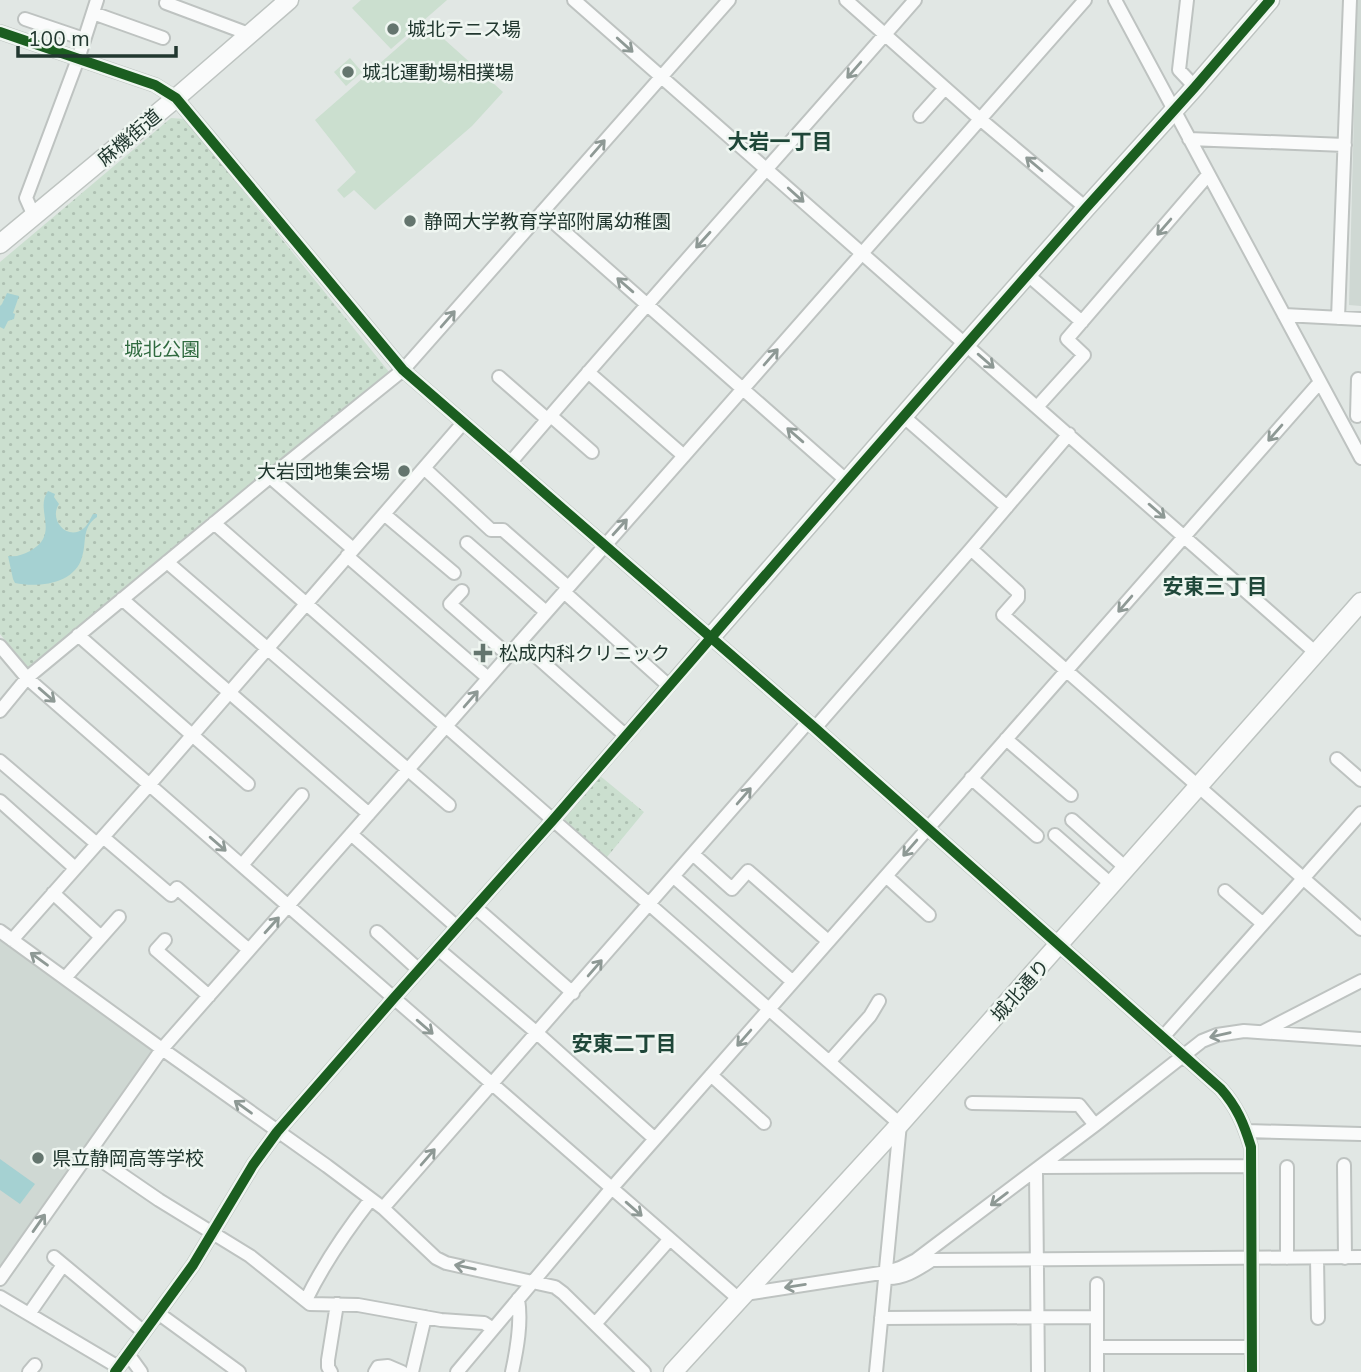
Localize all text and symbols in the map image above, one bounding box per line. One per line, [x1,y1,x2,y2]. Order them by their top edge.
scale bar [18,14,175,58]
place label: 城北テニス場 [407,17,521,41]
marker: 城北テニス場 [385,21,401,37]
text: 100 m [28,25,90,51]
one-way arrow [616,37,633,54]
place label: 城北運動場相撲場 [362,60,514,84]
one-way arrow [846,61,862,79]
marker: 城北運動場相撲場 [340,64,356,80]
street label: 麻機街道 [92,103,166,171]
district label: 大岩一丁目 [728,128,833,154]
one-way arrow [590,139,606,157]
one-way arrow [1025,156,1043,172]
one-way arrow [787,187,804,204]
place label: 静岡大学教育学部附属幼稚園 [424,209,671,233]
marker: 静岡大学教育学部附属幼稚園 [402,213,418,229]
one-way arrow [1156,218,1172,236]
one-way arrow [695,231,712,248]
one-way arrow [616,277,634,293]
one-way arrow [440,310,456,328]
park label: 城北公園 [124,337,200,361]
one-way arrow [763,348,779,366]
one-way arrow [976,353,994,369]
one-way arrow [1267,424,1283,442]
one-way arrow [787,428,805,444]
place label: 大岩団地集会場 [257,459,390,483]
marker: 大岩団地集会場 [396,463,412,479]
one-way arrow [1148,503,1166,519]
one-way arrow [612,519,628,537]
district label: 安東三丁目 [1163,573,1268,599]
one-way arrow [1117,595,1133,613]
place label: 松成内科クリニック [499,641,670,665]
marker: 松成内科クリニック [473,643,493,663]
one-way arrow [37,687,55,703]
one-way arrow [462,690,478,708]
one-way arrow [736,788,752,806]
one-way arrow [209,836,227,852]
one-way arrow [902,839,918,857]
one-way arrow [264,916,280,934]
one-way arrow [30,952,49,966]
street label: 城北通り [986,954,1054,1026]
one-way arrow [587,959,603,977]
one-way arrow [416,1019,434,1035]
one-way arrow [736,1029,752,1047]
one-way arrow [1209,1029,1232,1043]
district label: 安東二丁目 [572,1030,677,1056]
one-way arrow [233,1100,252,1115]
place label: 県立静岡高等学校 [52,1146,204,1170]
one-way arrow [420,1148,436,1166]
marker: 県立静岡高等学校 [30,1150,46,1166]
one-way arrow [990,1191,1008,1206]
one-way arrow [625,1201,643,1217]
one-way arrow [32,1214,46,1233]
one-way arrow [454,1260,477,1274]
one-way arrow [784,1280,807,1293]

